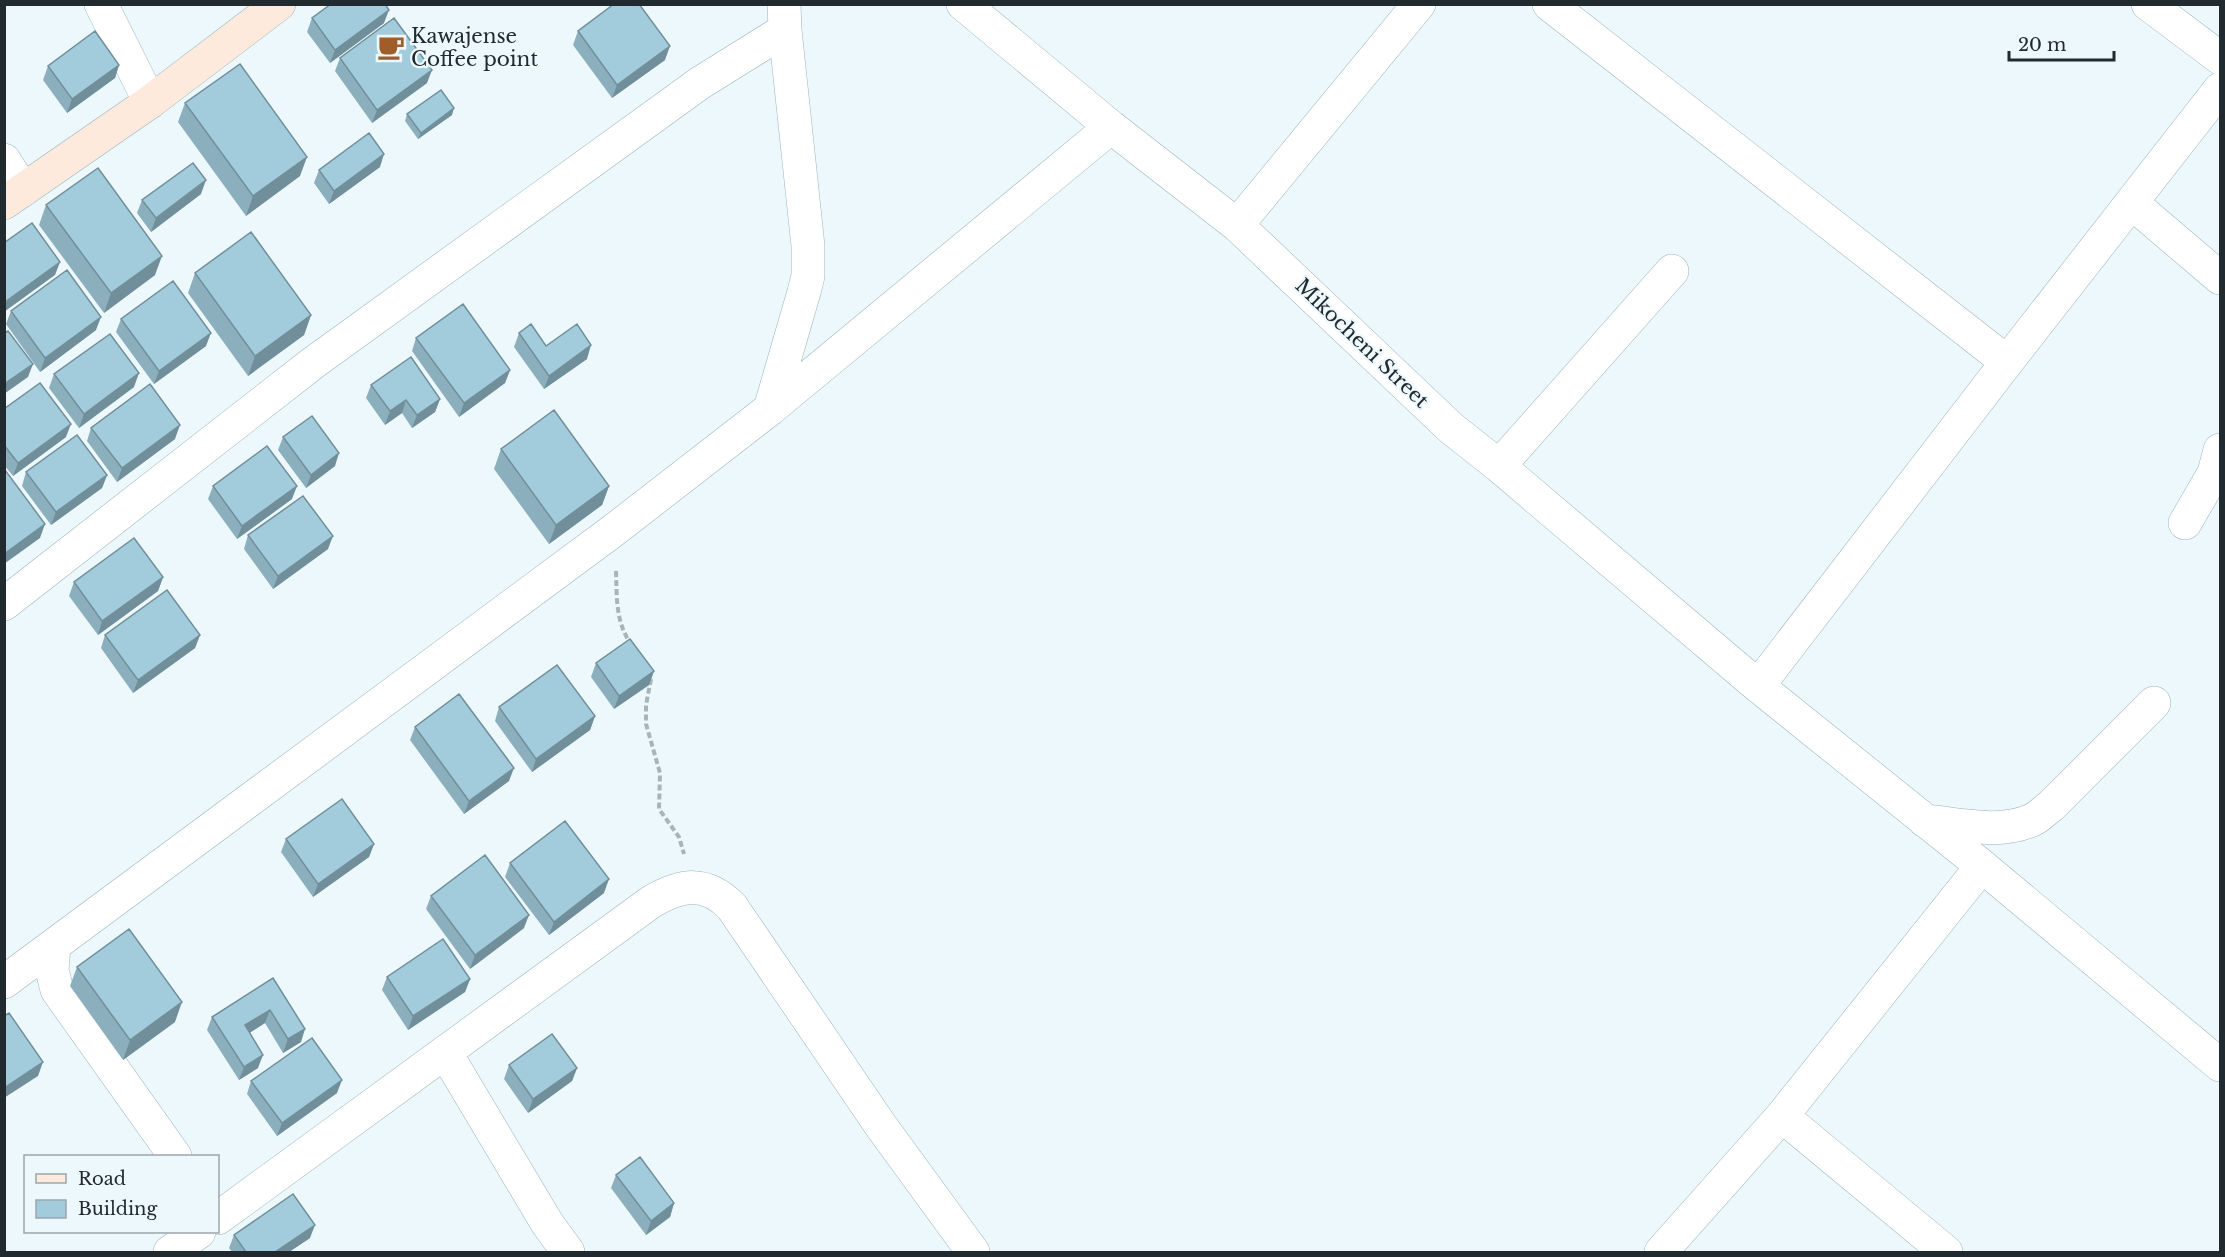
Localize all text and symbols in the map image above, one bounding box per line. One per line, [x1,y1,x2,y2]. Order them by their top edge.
place label: Kawajense Coffee point [411,24,538,71]
scale bar [2009,24,2114,62]
cafe icon: Kawajense Coffee point [376,32,406,62]
text: 20 m [2018,34,2066,56]
street label: Mikocheni Street [1290,273,1434,413]
legend [24,1155,219,1233]
text: Road [78,1168,126,1190]
text: Building [78,1198,157,1220]

